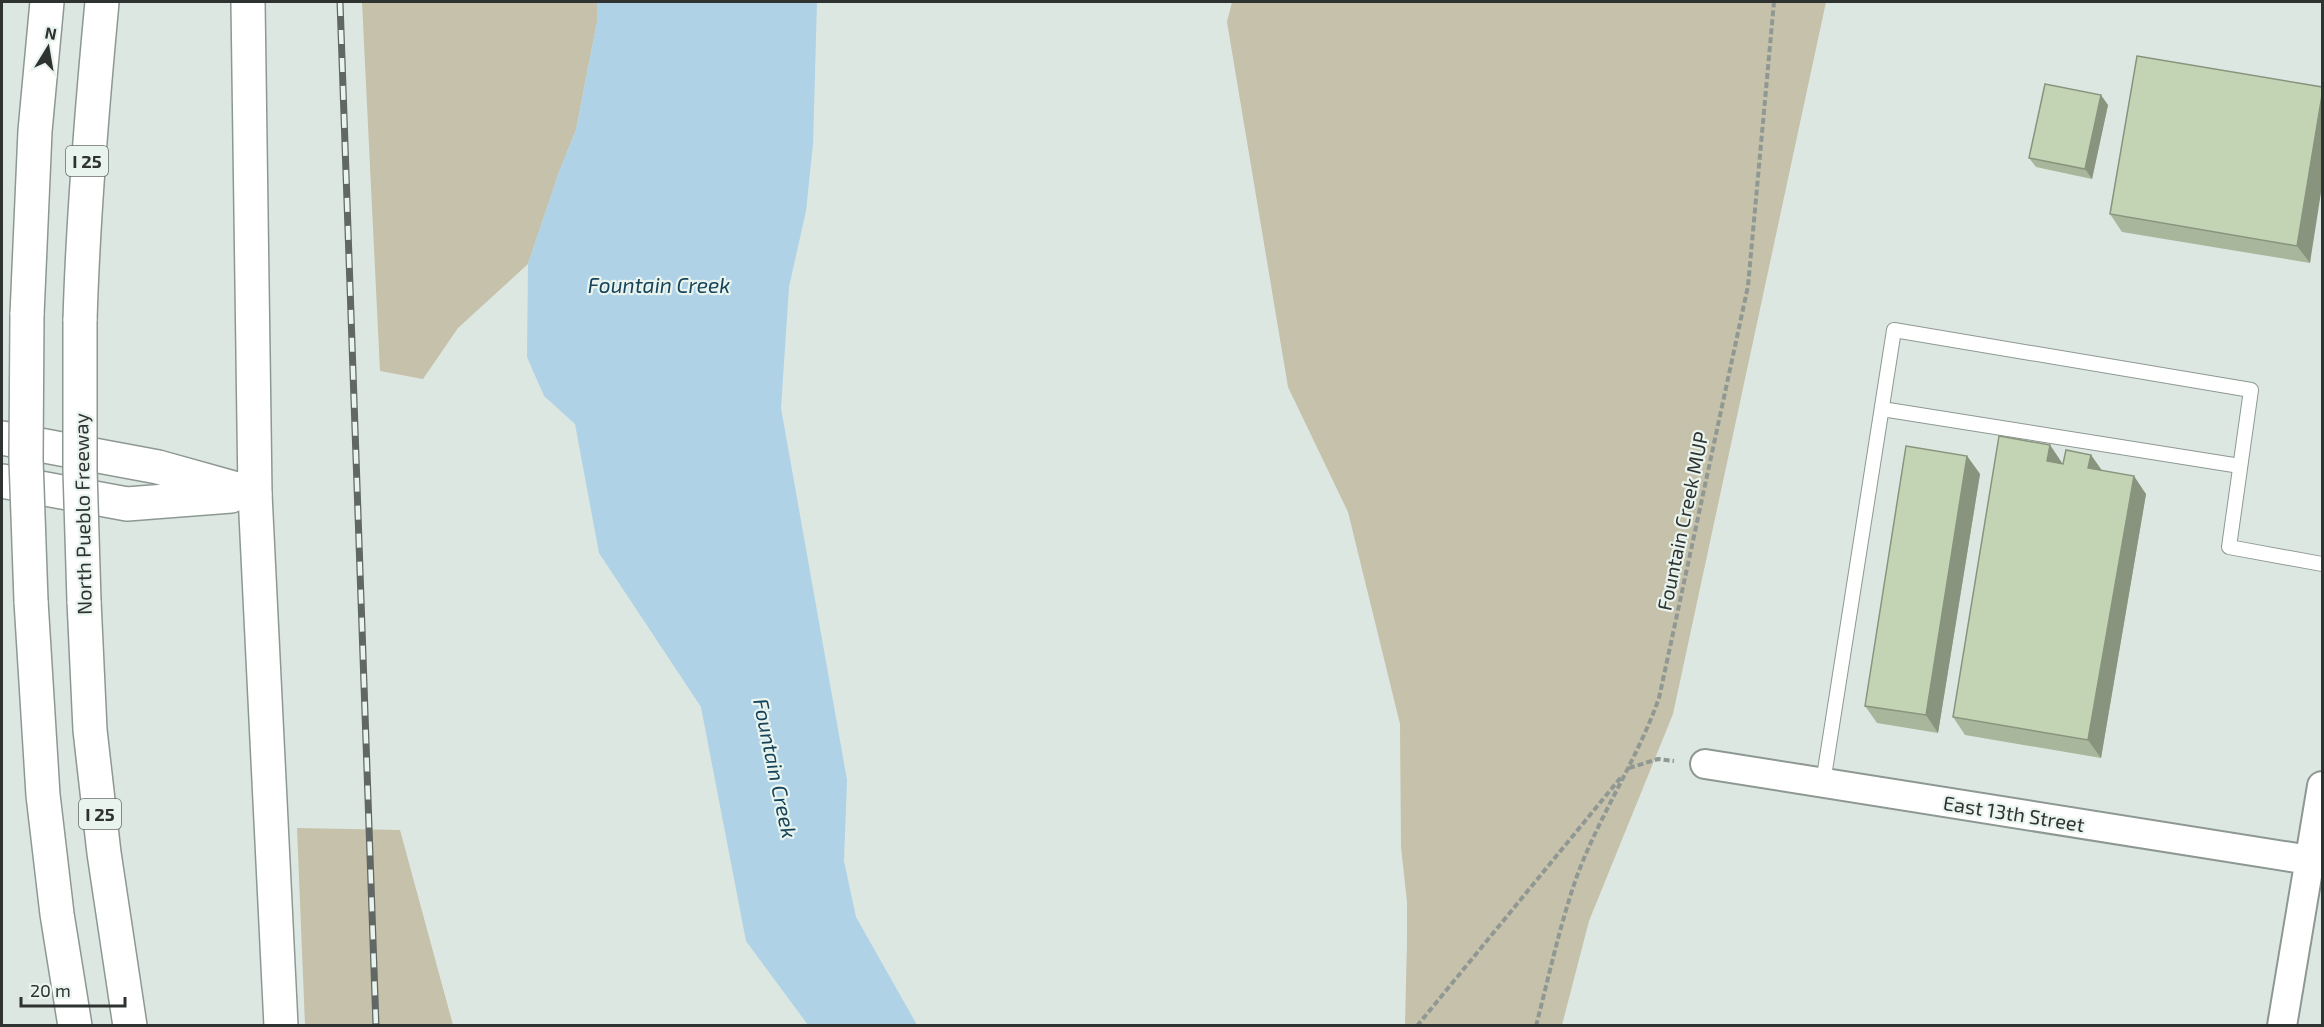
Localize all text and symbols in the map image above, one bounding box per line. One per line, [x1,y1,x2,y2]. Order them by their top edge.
north arrow [18,18,78,78]
text: N [43,22,58,43]
road number: I 25 [66,146,108,176]
water label: Fountain Creek [588,272,730,297]
street label: North Pueblo Freeway [68,412,96,615]
street label: Fountain Creek MUP [1651,429,1713,613]
water label: Fountain Creek [749,696,803,840]
street label: East 13th Street [1942,790,2087,836]
road number: I 25 [79,799,121,829]
scale bar [21,970,124,1008]
text: 20 m [30,979,71,1001]

